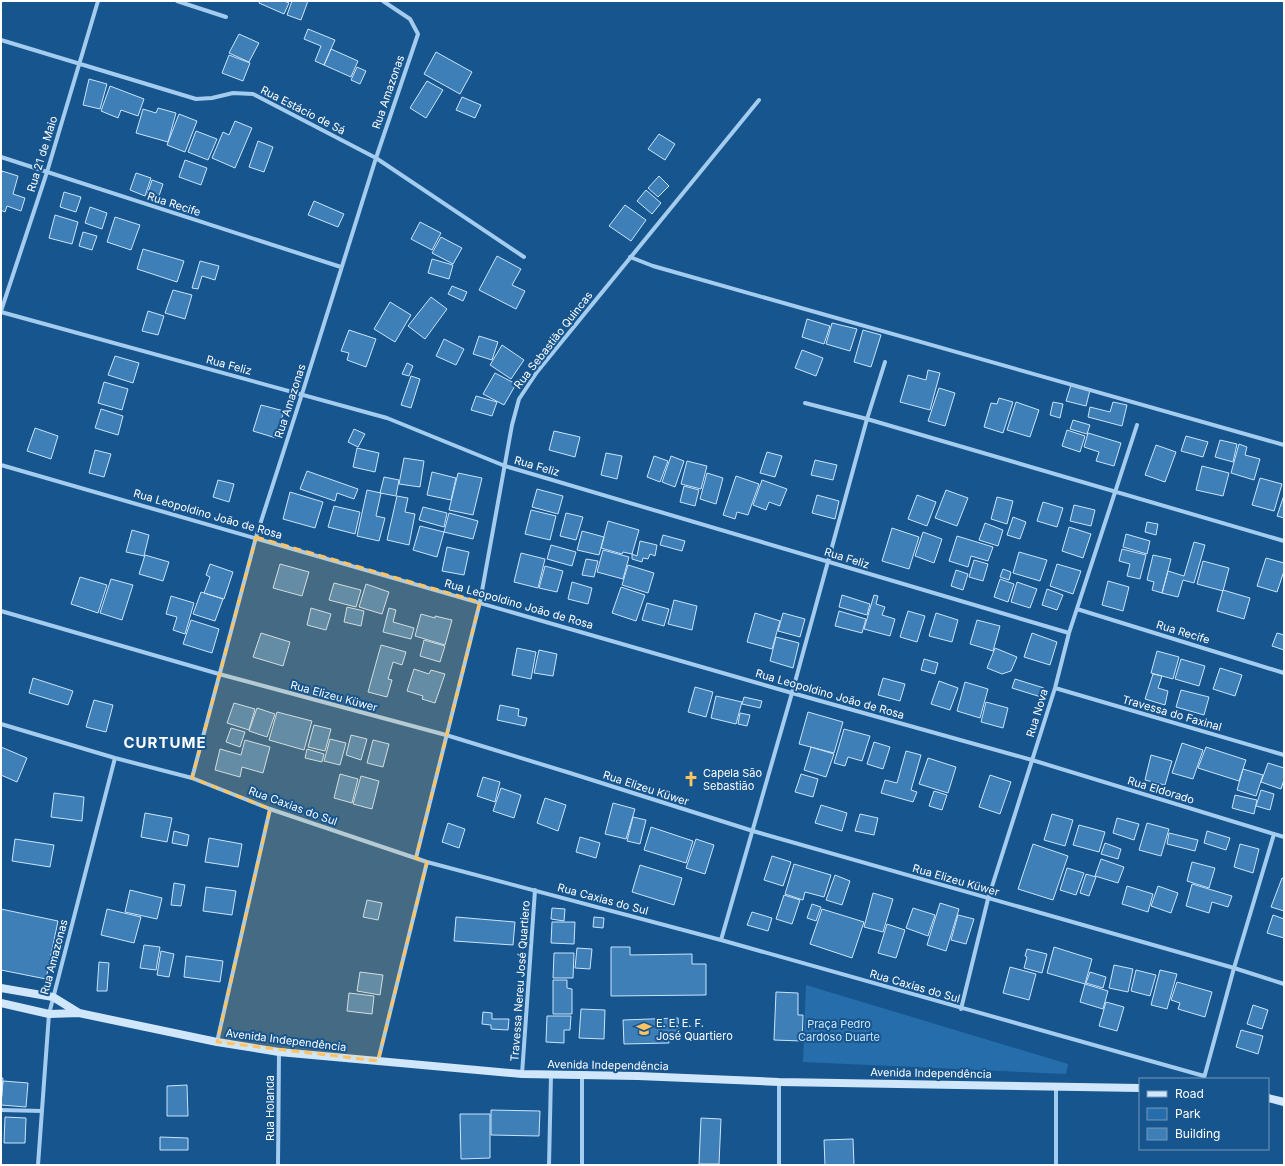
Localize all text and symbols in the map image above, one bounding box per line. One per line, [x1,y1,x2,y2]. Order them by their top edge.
street label: Rua Amazonas [369,53,407,131]
street label: Rua Estácio de Sá [258,83,348,137]
street label: Rua 21 de Maio [24,114,60,194]
street label: Rua Recife [146,189,202,219]
street label: Rua Sebastião Quincas [511,288,595,391]
street label: Rua Feliz [205,352,253,378]
street label: Rua Amazonas [271,362,309,440]
street label: Rua Feliz [513,453,561,479]
street label: Rua Leopoldino João de Rosa [132,486,284,542]
street label: Rua Feliz [823,544,871,572]
street label: Rua Leopoldino João de Rosa [443,576,595,632]
street label: Rua Recife [1155,617,1211,647]
street label: Rua Leopoldino João de Rosa [754,666,906,722]
street label: Rua Elizeu Küwer [289,678,379,714]
street label: Rua Nova [1023,687,1051,739]
street label: Travessa do Faxinal [1121,692,1223,734]
district label: CURTUME [123,733,207,752]
place label: Capela São Sebastião [703,766,763,793]
street label: Rua Elizeu Küwer [601,767,691,809]
church icon: Capela São Sebastião [682,770,700,788]
street label: Rua Eldorado [1126,773,1196,807]
street label: Rua Caxias do Sul [247,783,339,829]
street label: Rua Elizeu Küwer [911,861,1001,899]
street label: Rua Caxias do Sul [556,880,650,918]
street label: Travessa Nereu José Quartiero [507,900,533,1062]
street label: Rua Amazonas [37,918,71,996]
street label: Rua Caxias do Sul [868,966,962,1006]
place label: E. E. E. F. José Quartiero [656,1016,733,1043]
park label: Praça Pedro Cardoso Duarte [798,1017,880,1044]
school or university icon: E. E. E. F. José Quartiero [635,1020,653,1038]
street label: Avenida Independência [225,1026,347,1054]
street label: Avenida Independência [547,1057,669,1073]
street label: Avenida Independência [870,1065,992,1081]
street label: Rua Holanda [263,1075,277,1141]
legend [1139,1078,1269,1150]
text: Road [1175,1086,1204,1101]
text: Park [1175,1106,1201,1121]
text: Building [1175,1126,1220,1141]

